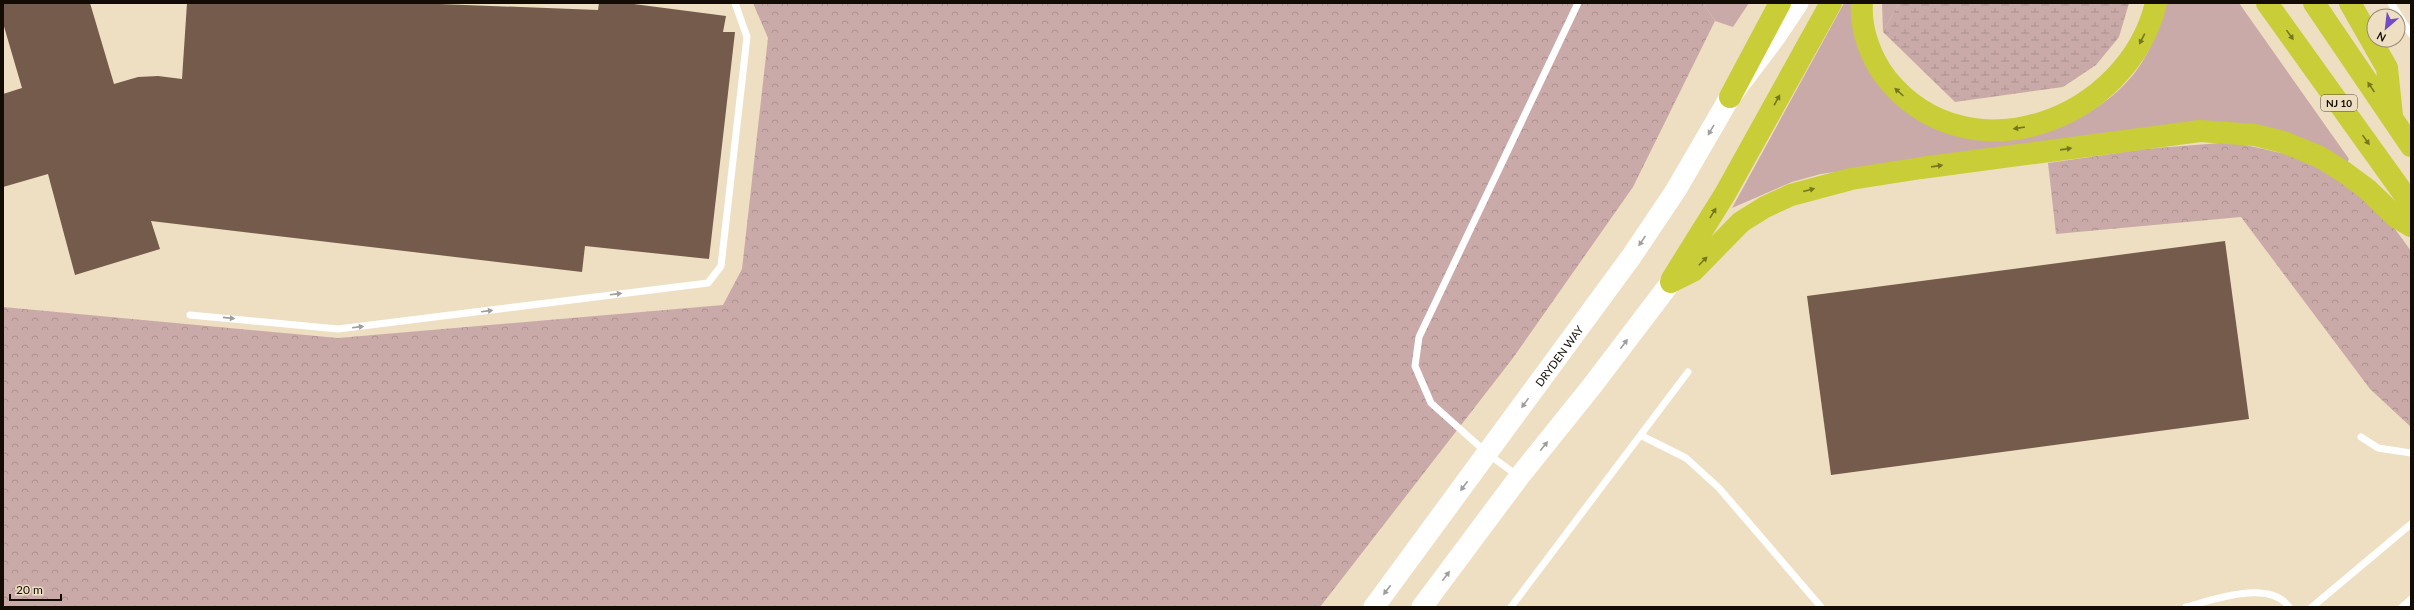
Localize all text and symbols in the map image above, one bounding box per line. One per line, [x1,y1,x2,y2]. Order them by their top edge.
north arrow [2366,8,2406,48]
one-way arrow [2286,29,2294,40]
text: N [2374,30,2388,45]
one-way arrow [2139,34,2146,45]
one-way arrow [2367,81,2375,92]
one-way arrow [1894,88,1904,97]
one-way arrow [1774,94,1780,106]
road number: NJ 10 [2321,95,2357,111]
one-way arrow [1707,125,1714,136]
one-way arrow [2013,125,2025,131]
one-way arrow [2362,135,2370,146]
one-way arrow [2060,146,2072,152]
one-way arrow [1931,163,1943,169]
one-way arrow [1804,187,1816,193]
one-way arrow [1709,208,1717,218]
one-way arrow [1638,235,1646,246]
one-way arrow [1698,256,1708,266]
one-way arrow [610,291,622,298]
one-way arrow [481,308,493,314]
one-way arrow [222,315,235,322]
street label: DRYDEN WAY [1532,322,1585,388]
one-way arrow [352,324,364,330]
one-way arrow [1620,339,1628,350]
one-way arrow [1521,397,1529,408]
one-way arrow [1539,441,1548,452]
one-way arrow [1460,480,1468,491]
one-way arrow [1442,570,1450,581]
scale bar [10,576,61,602]
text: 20 m [16,582,43,597]
one-way arrow [1383,585,1391,595]

